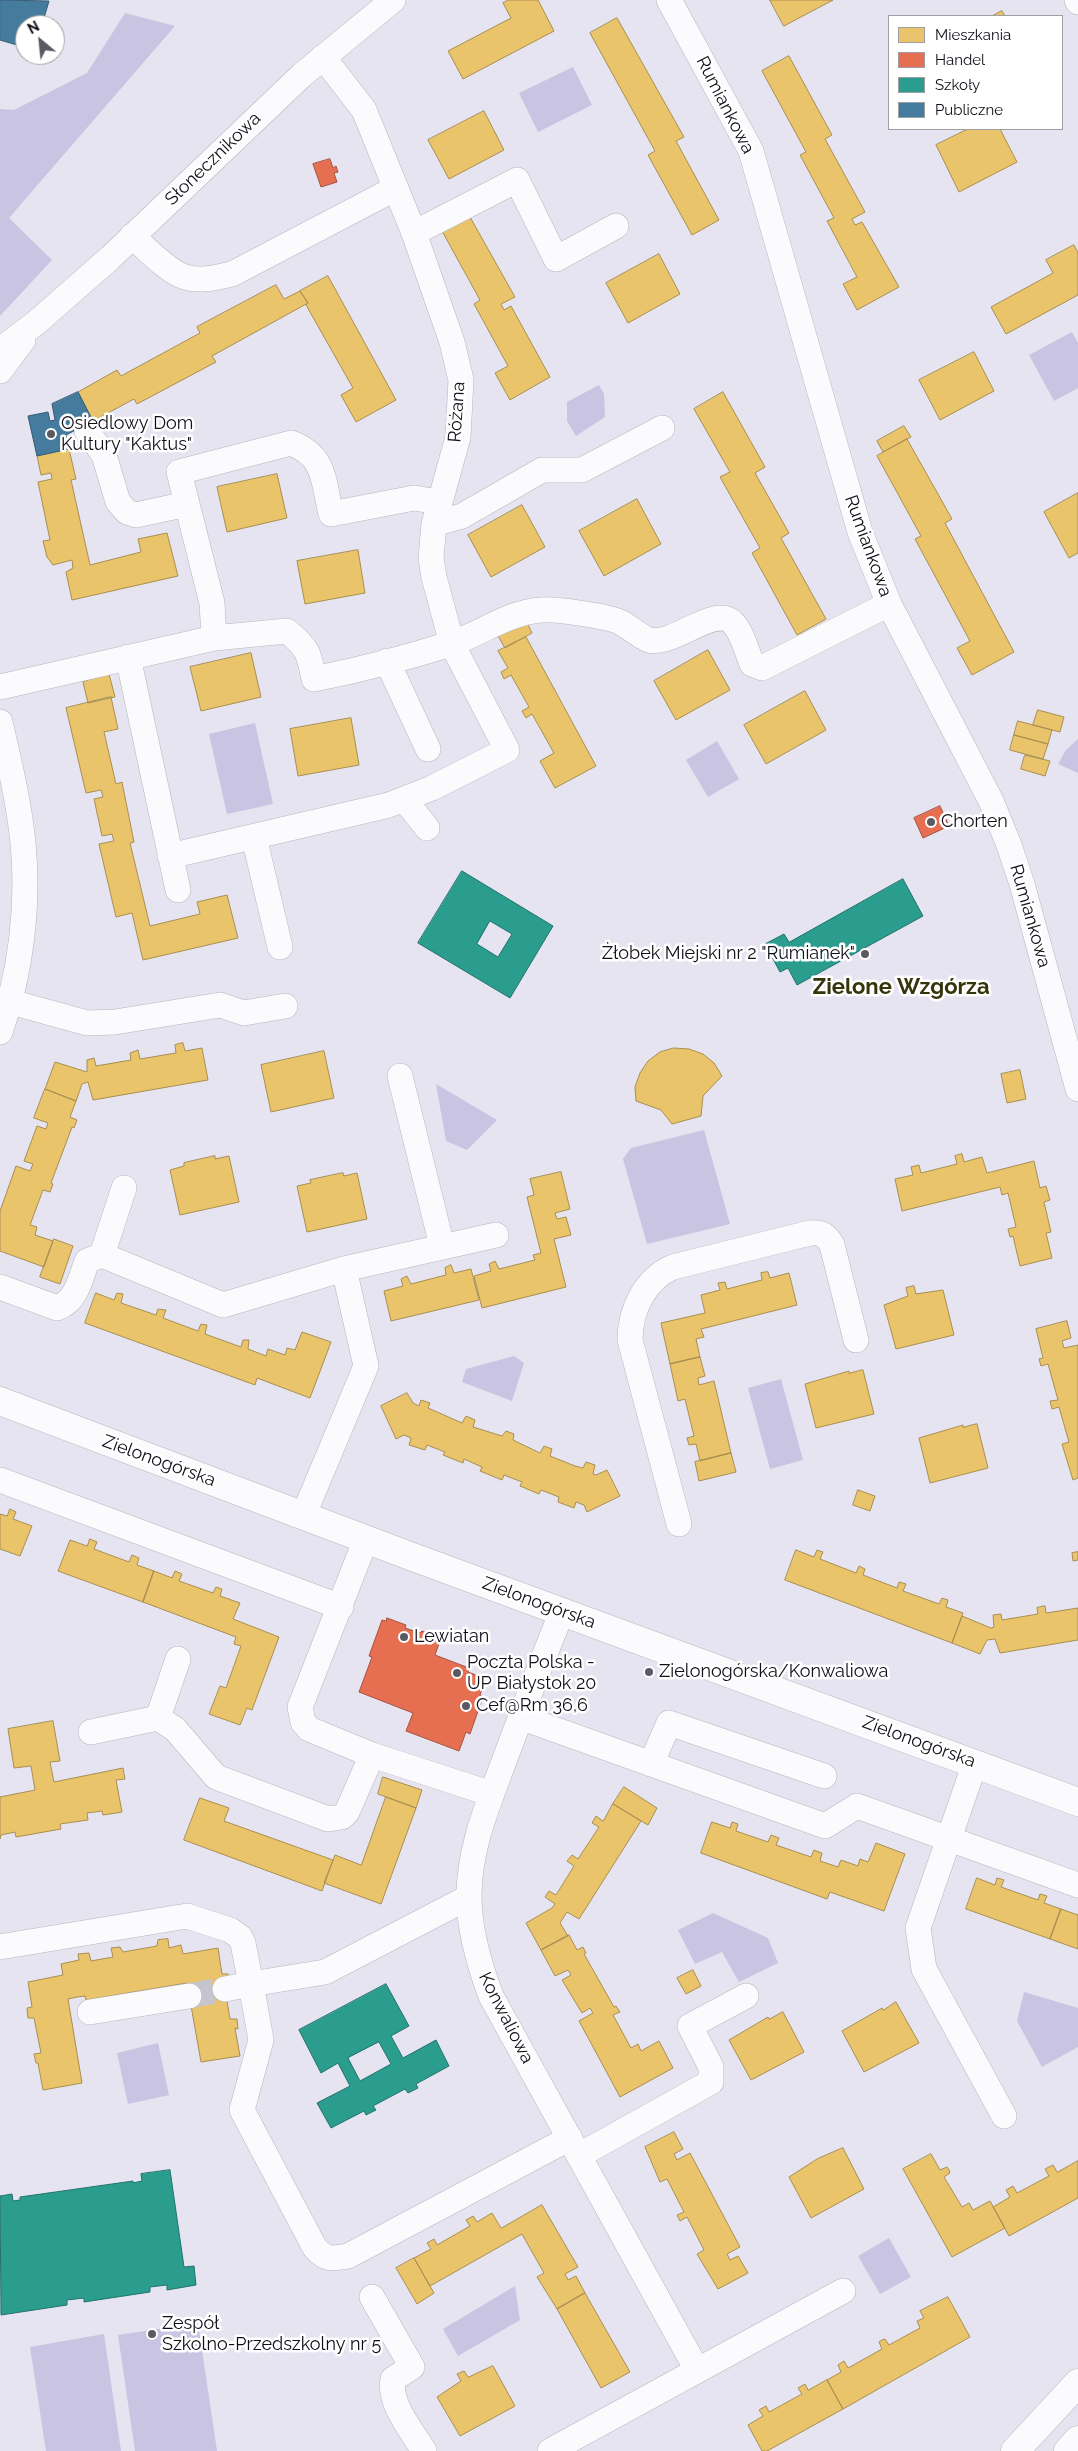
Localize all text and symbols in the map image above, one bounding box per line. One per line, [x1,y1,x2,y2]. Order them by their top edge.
north arrow [15,15,65,65]
legend [888,15,1063,130]
text: N [25,18,42,37]
text: Mieszkania [935,26,1011,44]
text: Handel [935,51,985,69]
street label: Rumiankowa [691,53,759,157]
text: Szkoły [935,76,980,94]
text: Publiczne [935,101,1003,119]
street label: Słonecznikowa [161,108,265,210]
street label: Różana [444,381,470,443]
place label: Osiedlowy Dom Kultury "Kaktus" [61,413,193,456]
marker: Osiedlowy Dom Kultury "Kaktus" [45,428,57,440]
street label: Rumiankowa [840,492,896,600]
place label: Chorten [941,811,1008,833]
marker: Chorten [925,816,937,828]
street label: Rumiankowa [1005,862,1055,970]
place label: Żłobek Miejski nr 2 "Rumianek" [602,943,855,965]
marker: Żłobek Miejski nr 2 "Rumianek" [859,948,871,960]
district label: Zielone Wzgórza [812,974,990,1000]
street label: Zielonogórska [99,1431,219,1491]
street label: Zielonogórska [479,1573,599,1633]
place label: Lewiatan [414,1626,489,1648]
marker: Lewiatan [398,1631,410,1643]
place label: Poczta Polska - UP Białystok 20 [467,1652,596,1695]
place label: Zielonogórska/Konwaliowa [659,1661,888,1683]
marker: Zielonogórska/Konwaliowa [643,1666,655,1678]
marker: Poczta Polska - UP Białystok 20 [451,1667,463,1679]
place label: Cef@Rm 36,6 [476,1695,588,1717]
marker: Cef@Rm 36,6 [460,1700,472,1712]
street label: Zielonogórska [859,1712,979,1772]
street label: Konwaliowa [474,1969,538,2067]
place label: Zespół Szkolno-Przedszkolny nr 5 [162,2313,381,2356]
marker: Zespół Szkolno-Przedszkolny nr 5 [146,2328,158,2340]

